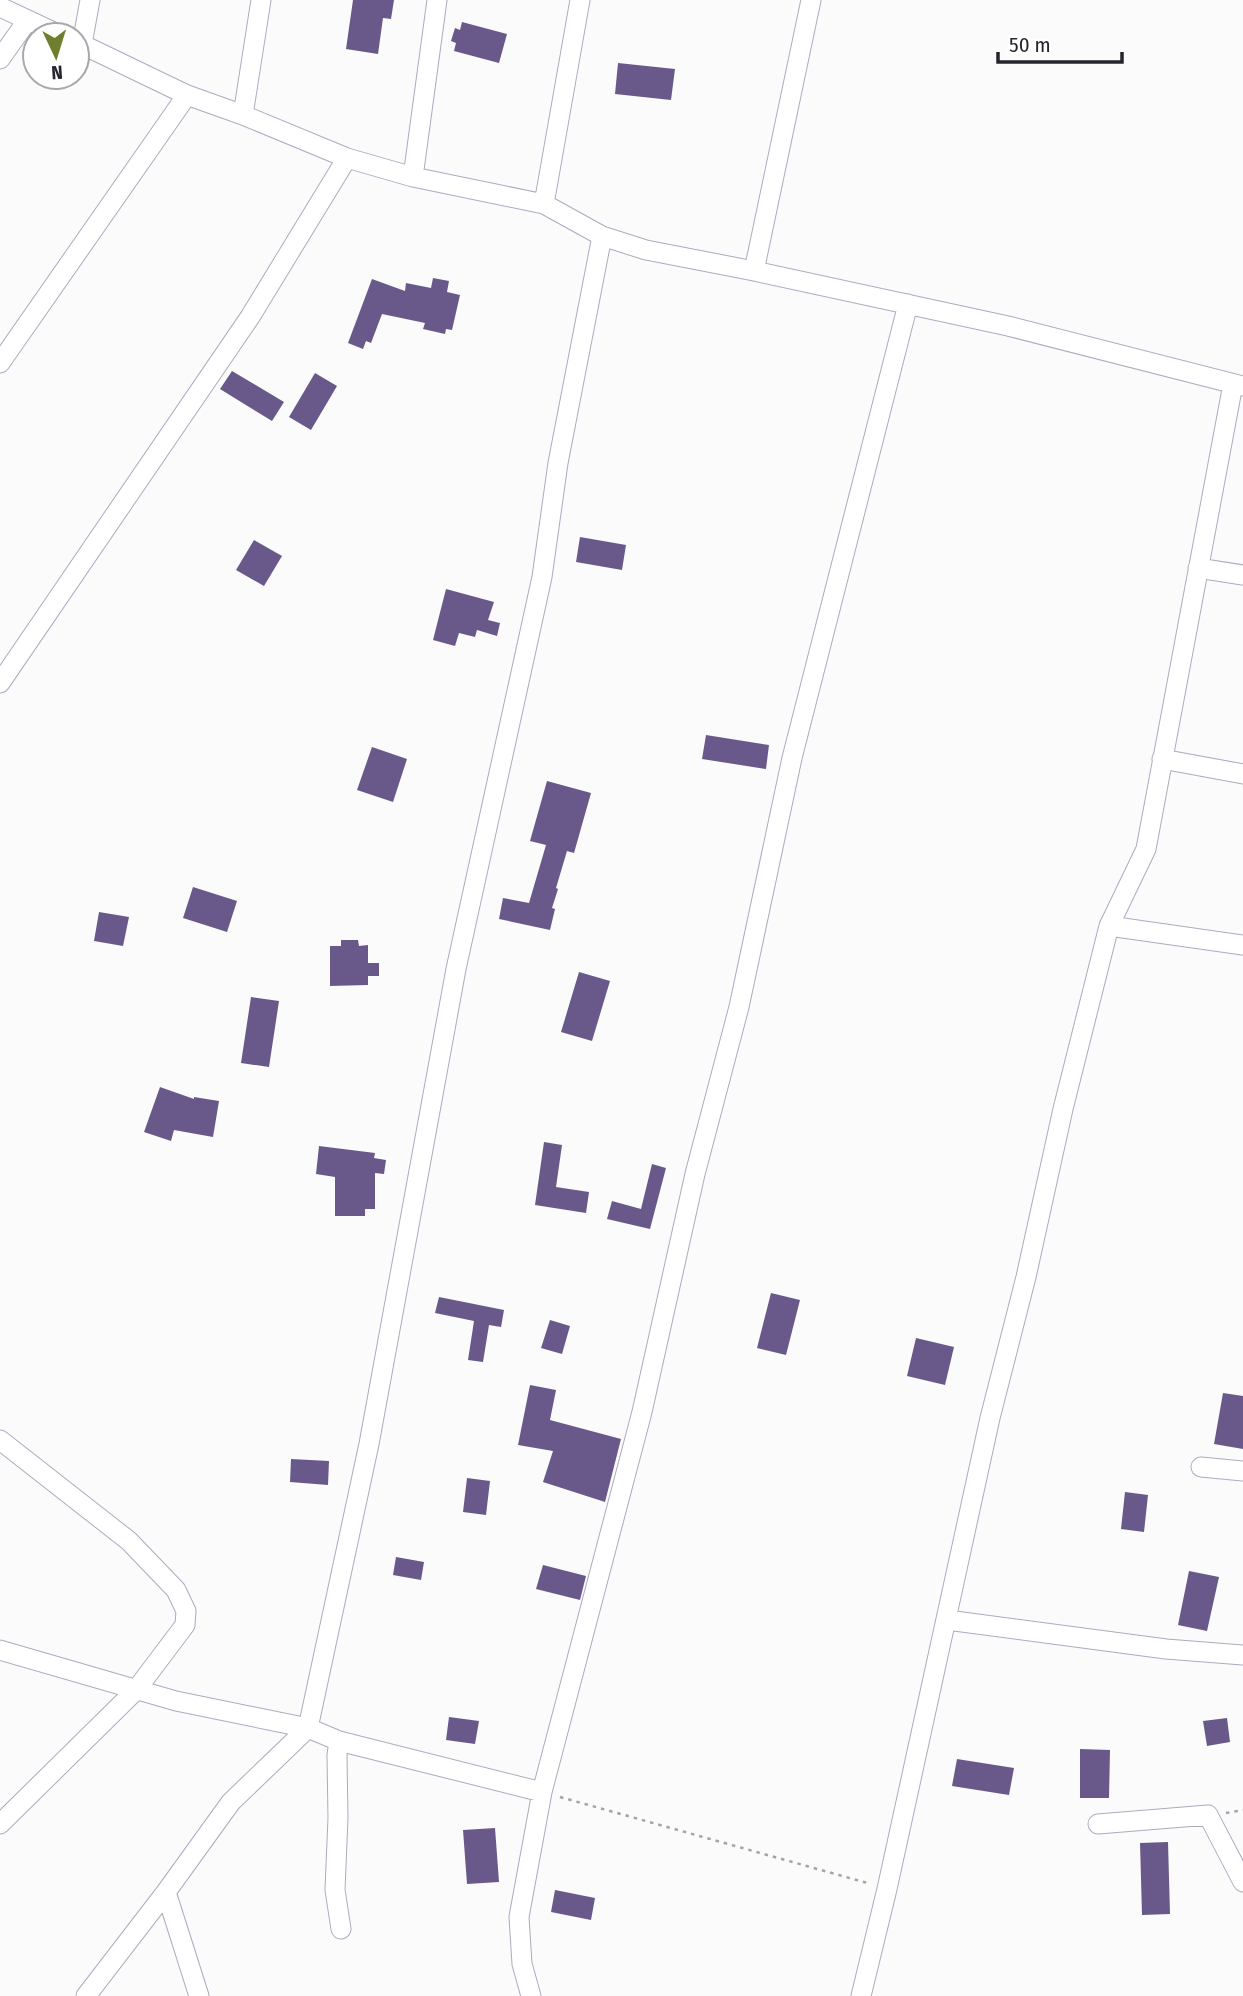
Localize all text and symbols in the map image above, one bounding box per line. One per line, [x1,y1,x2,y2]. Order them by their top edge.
north arrow [21,21,91,91]
scale bar [998,21,1122,65]
text: 50 m [1009,32,1051,58]
text: N [51,61,64,84]

